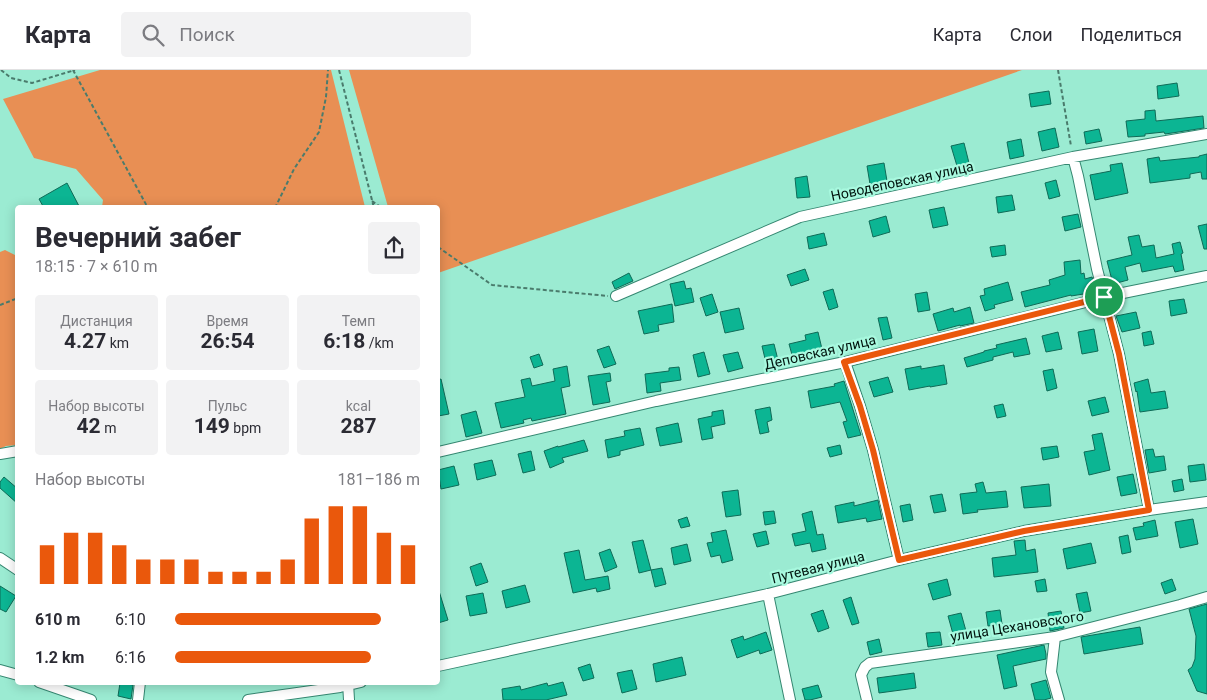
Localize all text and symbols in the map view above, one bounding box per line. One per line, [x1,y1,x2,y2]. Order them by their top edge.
search box [121,12,471,57]
text: Карта [25,21,91,49]
icon: search [139,21,167,49]
text: Поиск [179,23,235,46]
text: Карта [933,24,982,45]
text: Слои [1010,24,1053,45]
text: Поделиться [1081,24,1182,45]
street label: Новодеповская улица [829,158,975,204]
text: Вечерний забег [35,221,241,254]
button: share [368,222,420,274]
text: 18:15 · 7 × 610 m [35,257,157,276]
pin [1083,276,1125,318]
icon: arrive [1090,283,1118,311]
text: Дистанция [60,313,133,329]
text: Время [206,313,249,329]
text: Темп [342,313,375,329]
text: 4.27 [64,329,106,353]
text: 26:54 [200,329,255,353]
text: 6:18 [323,329,365,353]
street label: Деповская улица [763,331,877,373]
text: km [106,335,129,351]
text: /km [365,335,394,351]
text: Набор высоты [48,398,145,414]
text: Пульс [208,398,247,414]
text: kcal [346,398,371,414]
text: 42 [77,414,101,438]
text: 149 [194,414,230,438]
text: 287 [340,414,377,438]
text: m [101,420,116,436]
text: bpm [230,420,261,436]
text: Набор высоты [35,470,145,489]
text: 181–186 m [338,470,420,489]
street label: Путевая улица [770,548,866,586]
street label: улица Цехановского [949,608,1085,644]
text: 610 m [35,610,80,629]
text: 6:10 [115,610,146,629]
text: 1.2 km [35,648,84,667]
text: 6:16 [115,648,146,667]

